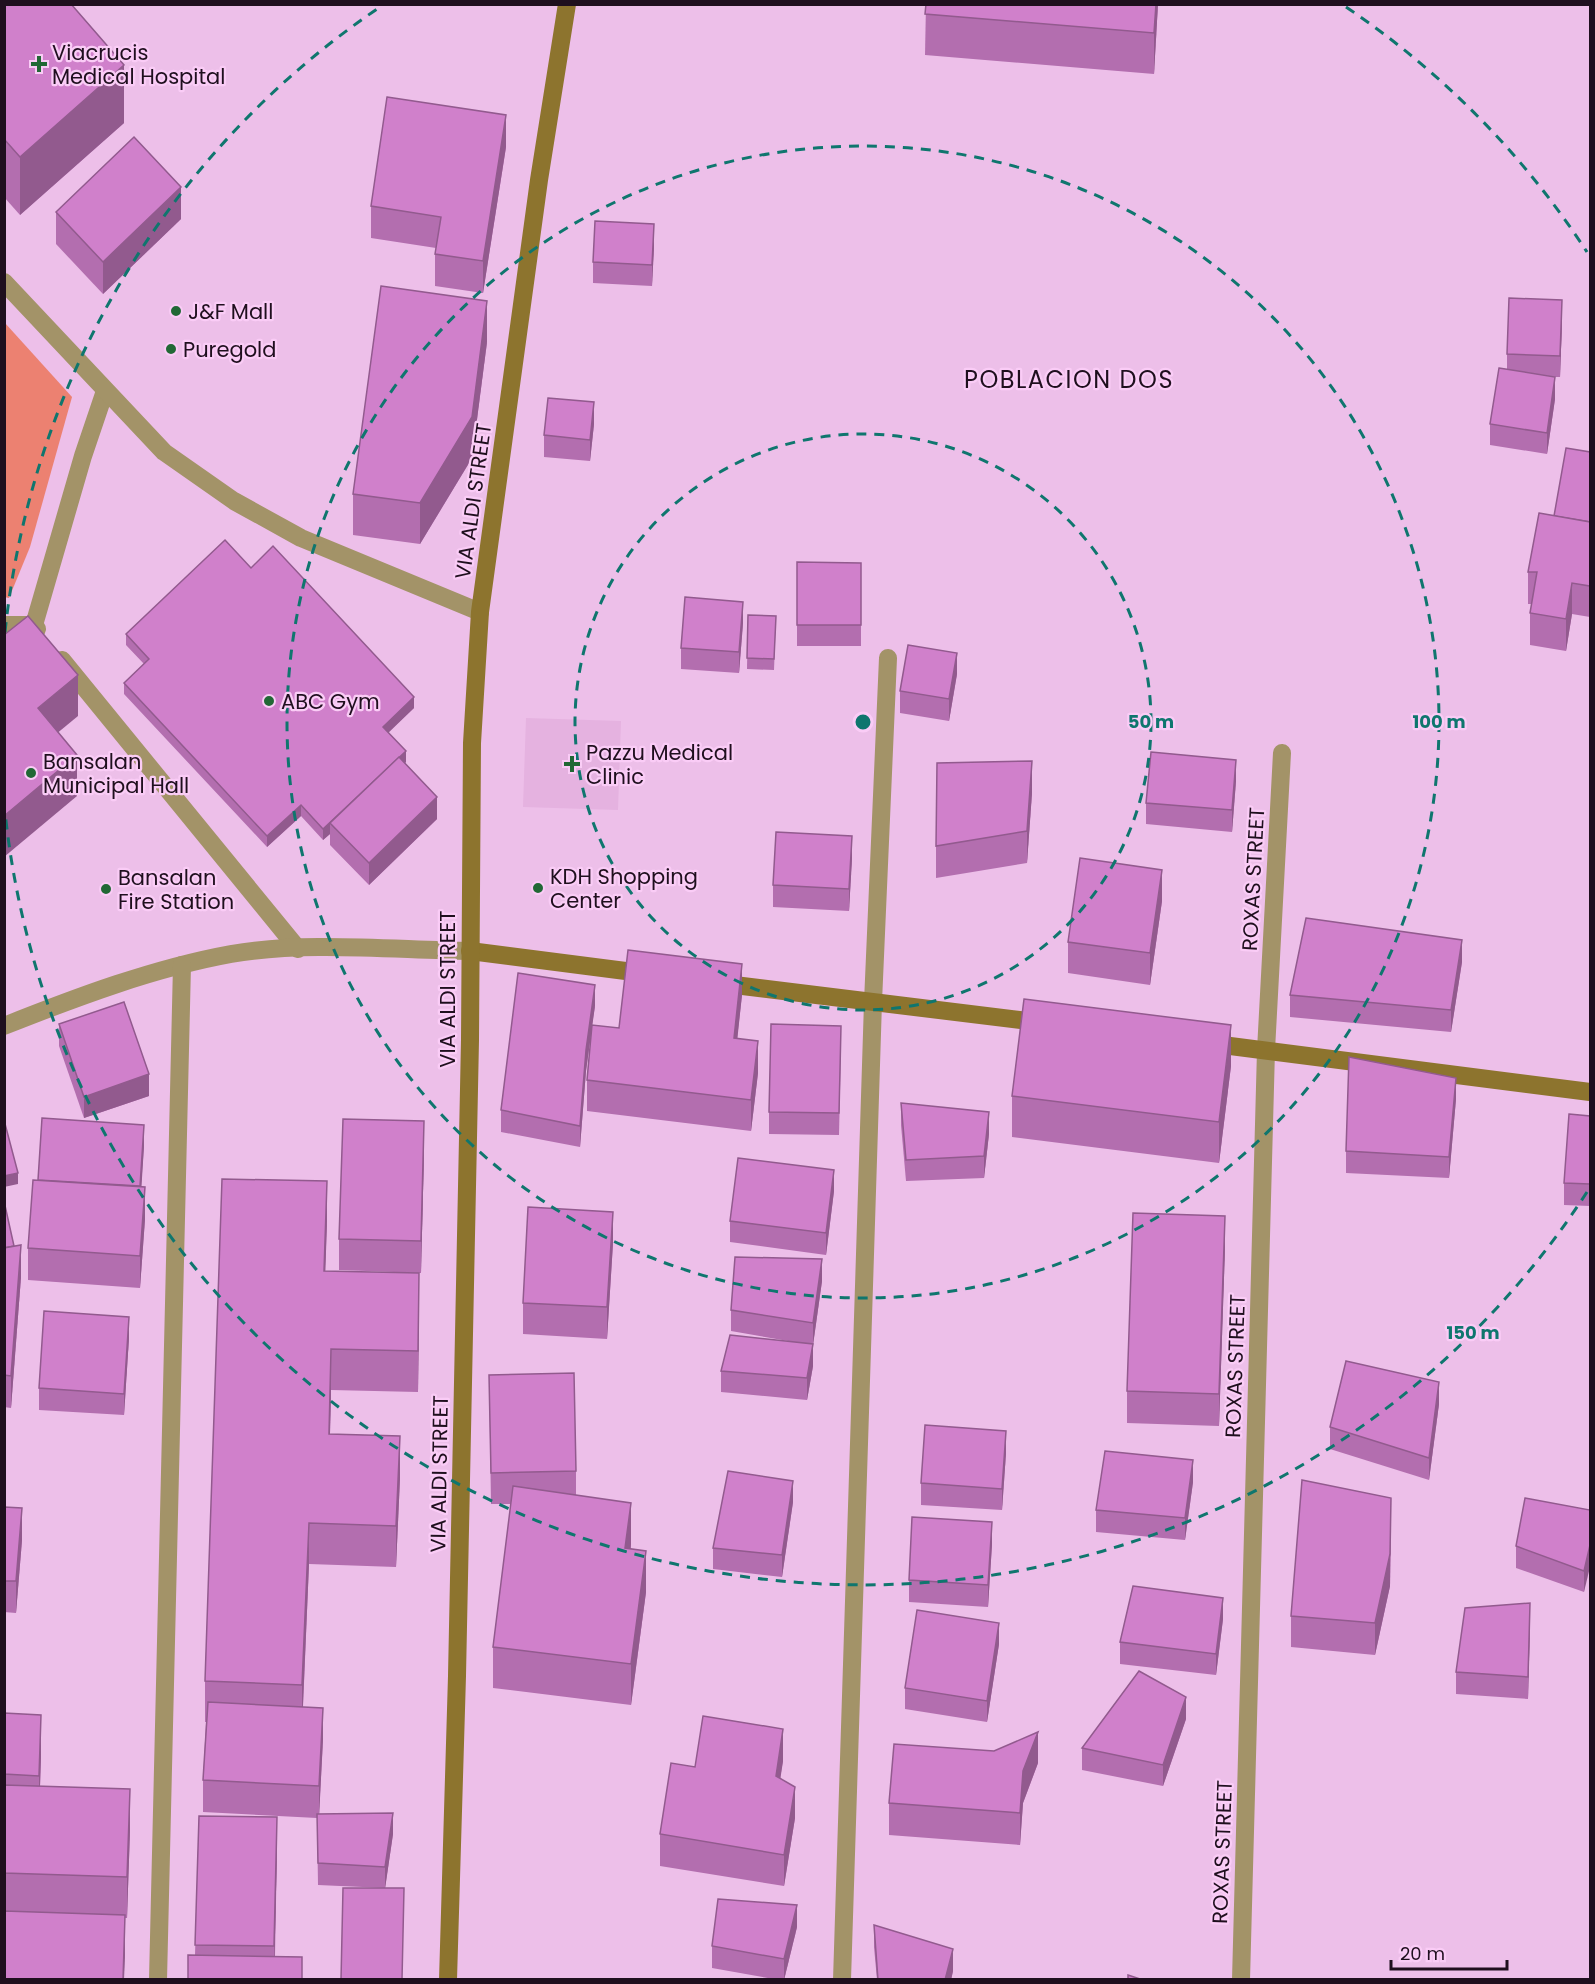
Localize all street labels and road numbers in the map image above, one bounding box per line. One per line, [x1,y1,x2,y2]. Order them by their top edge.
street label: VIA ALDI STREET [448,421,498,581]
street label: ROXAS STREET [1235,806,1271,952]
street label: VIA ALDI STREET [433,910,462,1068]
street label: ROXAS STREET [1218,1294,1252,1438]
street label: VIA ALDI STREET [423,1395,455,1553]
street label: ROXAS STREET [1205,1780,1239,1924]

